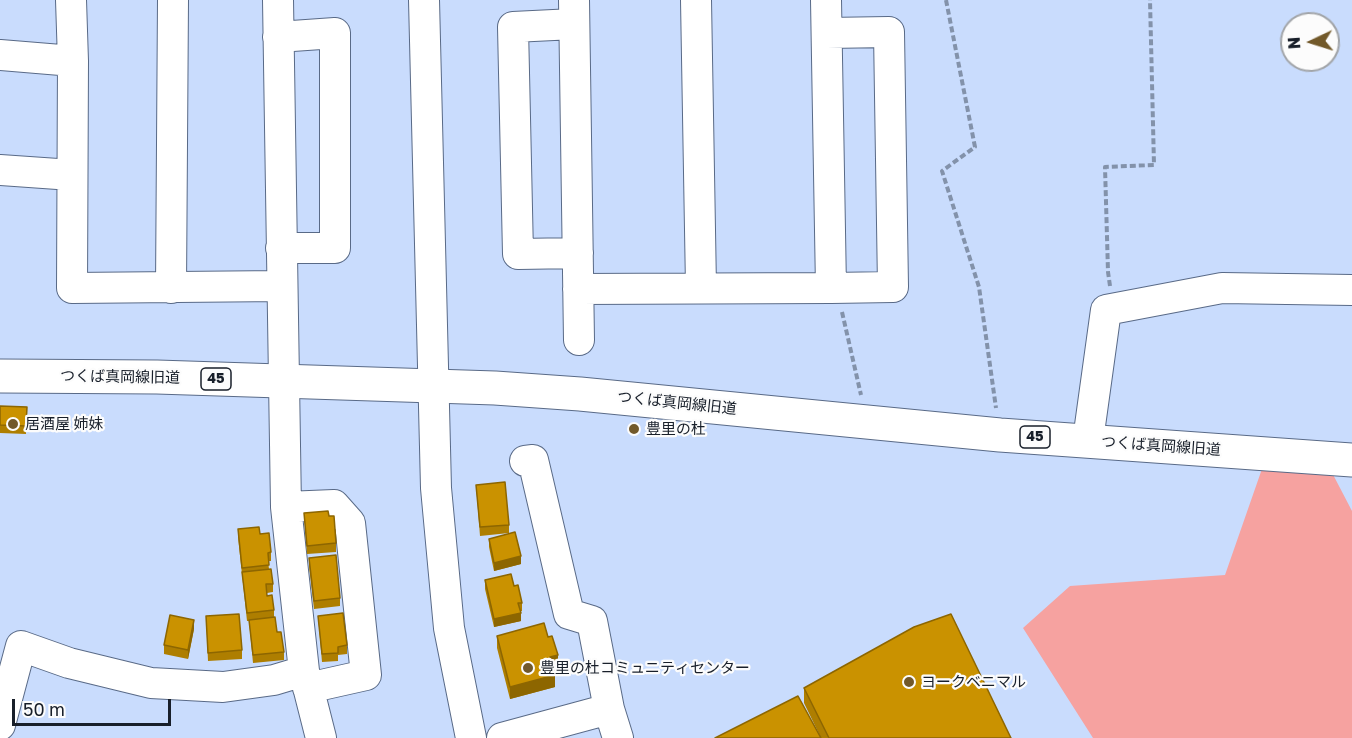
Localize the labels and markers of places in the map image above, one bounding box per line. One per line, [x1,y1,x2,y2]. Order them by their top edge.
place label: 居酒屋 姉妹 [25,415,104,433]
marker: 居酒屋 姉妹 [6,417,20,431]
place label: 豊里の杜 [646,420,706,438]
marker: 豊里の杜 [627,422,641,436]
place label: 豊里の杜コミュニティセンター [540,659,750,677]
marker: 豊里の杜コミュニティセンター [521,661,535,675]
place label: ヨークベニマル [921,673,1026,691]
marker: ヨークベニマル [902,675,916,689]

